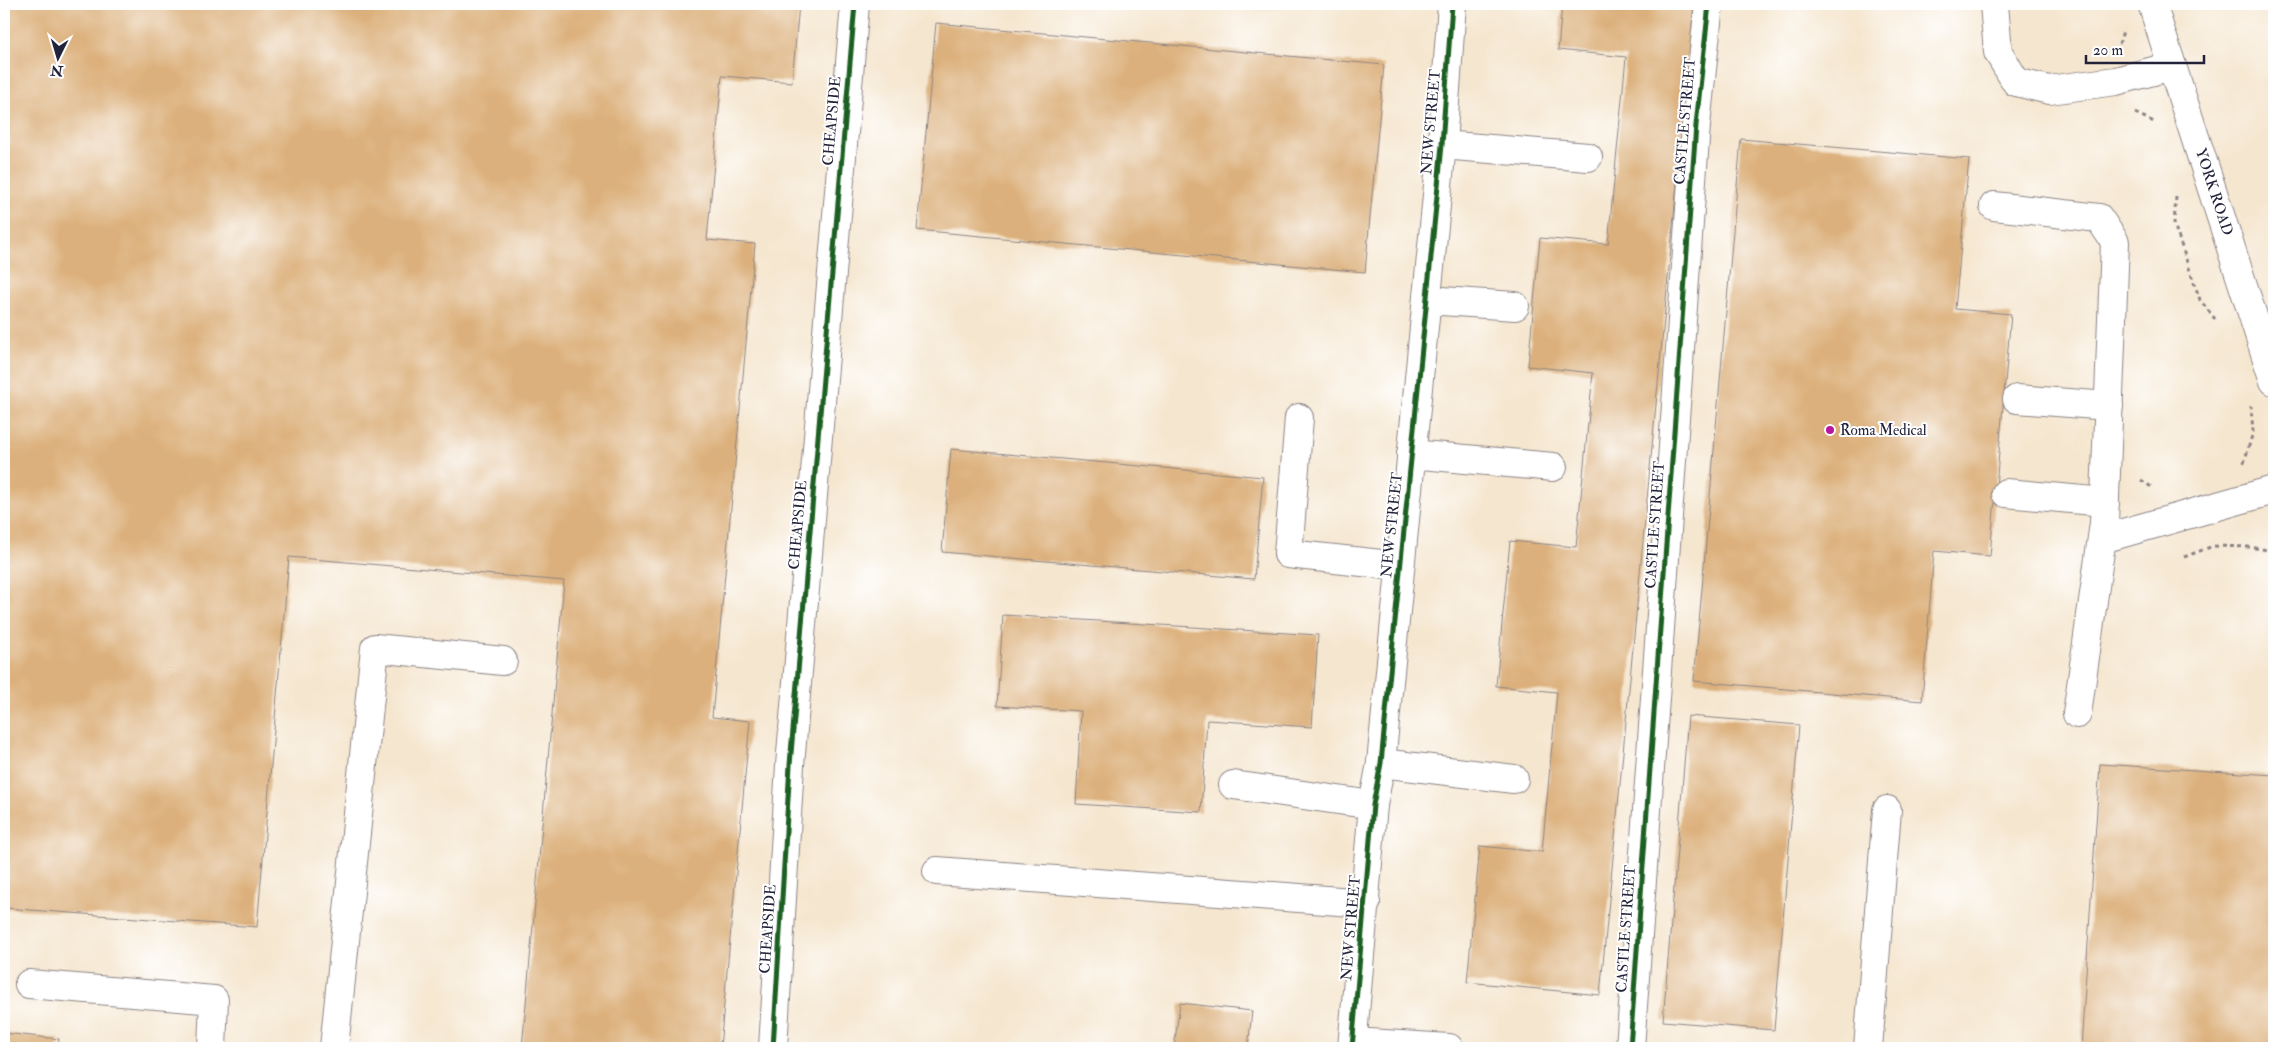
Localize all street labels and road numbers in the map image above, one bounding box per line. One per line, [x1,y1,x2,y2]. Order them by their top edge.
street label: CASTLE STREET [1670,57,1700,185]
street label: NEW STREET [1417,69,1445,175]
street label: CHEAPSIDE [819,75,845,166]
street label: YORK ROAD [2191,146,2237,238]
street label: CASTLE STREET [1641,461,1669,589]
street label: NEW STREET [1377,472,1407,578]
street label: CHEAPSIDE [785,479,811,570]
street label: CASTLE STREET [1612,865,1640,993]
street label: NEW STREET [1337,875,1365,981]
street label: CHEAPSIDE [755,883,781,974]

